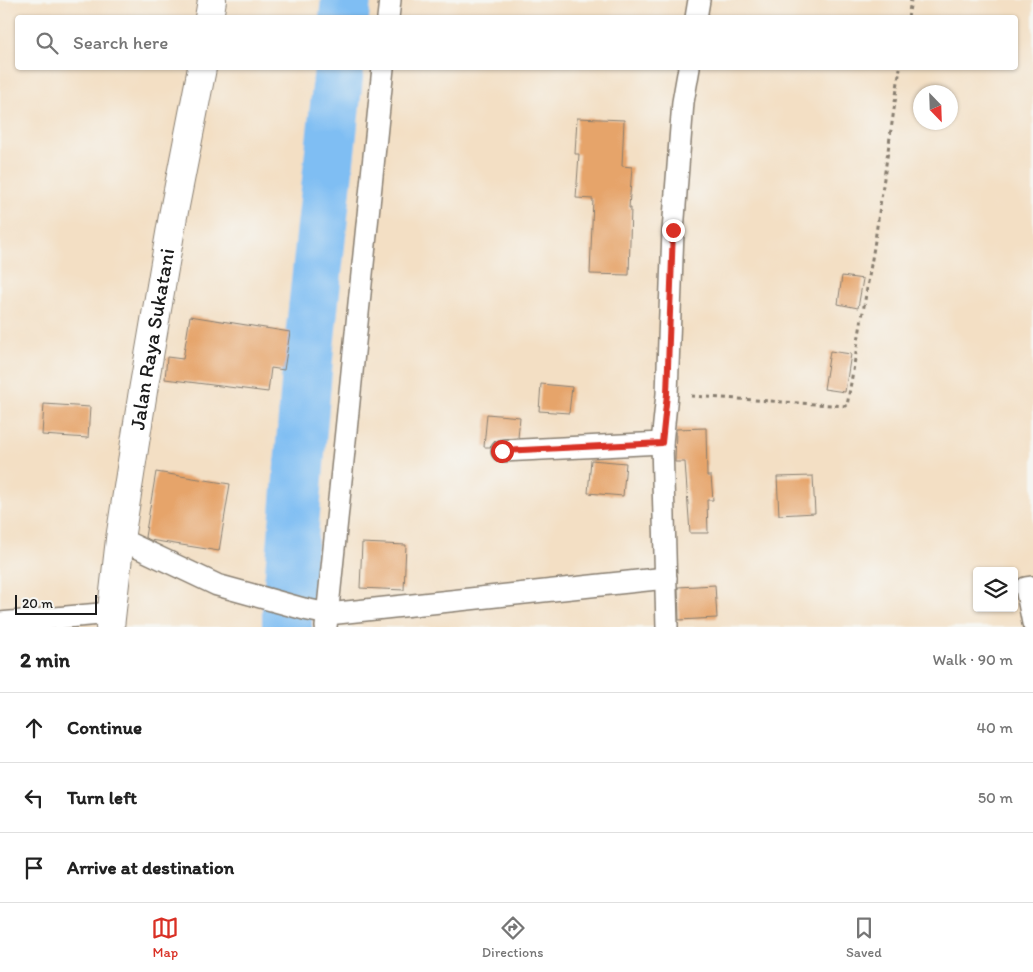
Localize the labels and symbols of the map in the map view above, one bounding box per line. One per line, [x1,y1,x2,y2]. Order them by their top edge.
north arrow [913,85,958,130]
route end [662,219,685,242]
street label: Jalan Raya Sukatani [124,246,179,432]
route start [491,440,514,463]
scale bar [15,592,98,615]

